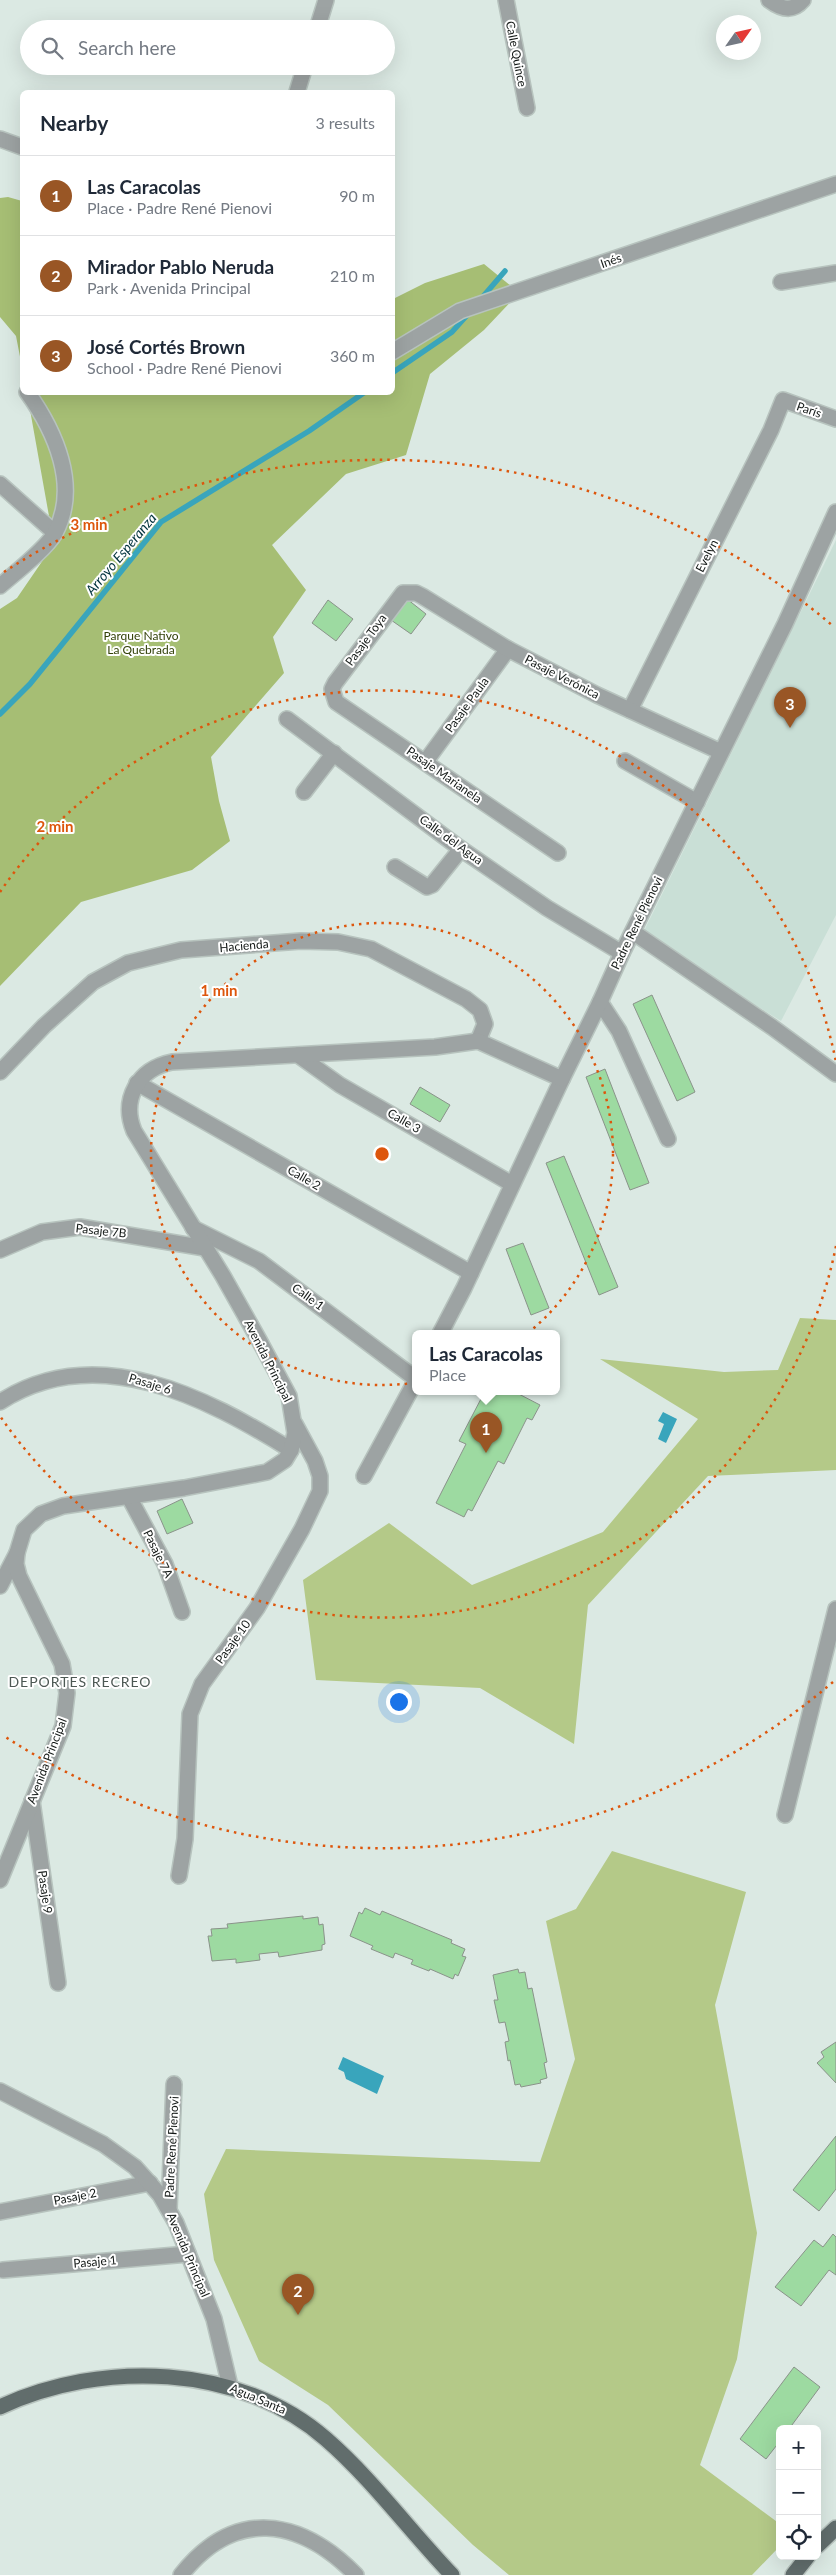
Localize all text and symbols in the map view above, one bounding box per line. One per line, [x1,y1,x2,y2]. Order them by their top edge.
north arrow [716,15,761,60]
search box [20,20,395,75]
street label: Calle Quince [503,20,530,88]
icon: search [38,34,66,62]
text: Search here [78,36,176,59]
text: Nearby [40,110,108,135]
text: 3 results [315,113,375,132]
text: Las Caracolas [87,175,201,198]
text: 1 [51,186,61,205]
text: 90 m [339,186,375,205]
text: Place · Padre René Pienovi [87,198,272,217]
street label: Inés [598,250,623,271]
text: Mirador Pablo Neruda [87,255,274,278]
text: 2 [51,266,61,285]
text: 210 m [330,266,375,285]
text: Park · Avenida Principal [87,278,251,297]
text: José Cortés Brown [87,335,245,358]
text: 3 [51,346,61,365]
text: 360 m [330,346,375,365]
text: School · Padre René Pienovi [87,358,282,377]
street label: París [795,398,824,421]
water label: Arroyo Esperanza [81,509,160,599]
text: 3 min [70,515,108,533]
street label: Evelyn [692,537,721,575]
street label: Pasaje Toya [342,611,389,669]
park label: Parque Nativo La Quebrada [103,628,179,657]
street label: Pasaje Verónica [522,651,602,702]
street label: Pasaje Paula [441,674,492,735]
pin: 3 [774,687,806,728]
street label: Pasaje Marianela [404,743,485,806]
street label: Calle del Agua [417,812,486,868]
text: 2 min [36,817,74,835]
street label: Padre René Pienovi [608,874,666,972]
street label: Hacienda [219,936,269,955]
text: 1 min [200,981,238,999]
street label: Calle 3 [385,1105,424,1136]
centre of rings [373,1145,391,1163]
street label: Calle 2 [285,1162,324,1193]
street label: Pasaje 7B [75,1220,128,1241]
street label: Calle 1 [289,1280,327,1313]
street label: Avenida Principal [241,1317,296,1405]
popup [412,1330,560,1395]
text: Las Caracolas [429,1342,543,1365]
text: Place [429,1365,466,1384]
street label: Pasaje 6 [127,1370,173,1397]
pin: 1 [470,1412,502,1453]
street label: Pasaje 7A [140,1527,177,1581]
street label: Pasaje 10 [212,1617,253,1666]
district label: DEPORTES RECREO [8,1673,152,1690]
your location [386,1689,412,1715]
street label: Avenida Principal [23,1716,70,1806]
street label: Pasaje 9 [35,1869,56,1914]
street label: Padre René Pienovi [161,2096,182,2198]
street label: Pasaje 2 [52,2185,98,2208]
street label: Avenida Principal [164,2210,213,2299]
street label: Pasaje 1 [73,2252,117,2271]
pin: 2 [282,2274,314,2315]
street label: Agua Santa [228,2380,288,2417]
map controls [776,2425,821,2560]
button: + [776,2425,821,2470]
button: − [776,2470,821,2515]
button: locate [776,2515,821,2560]

